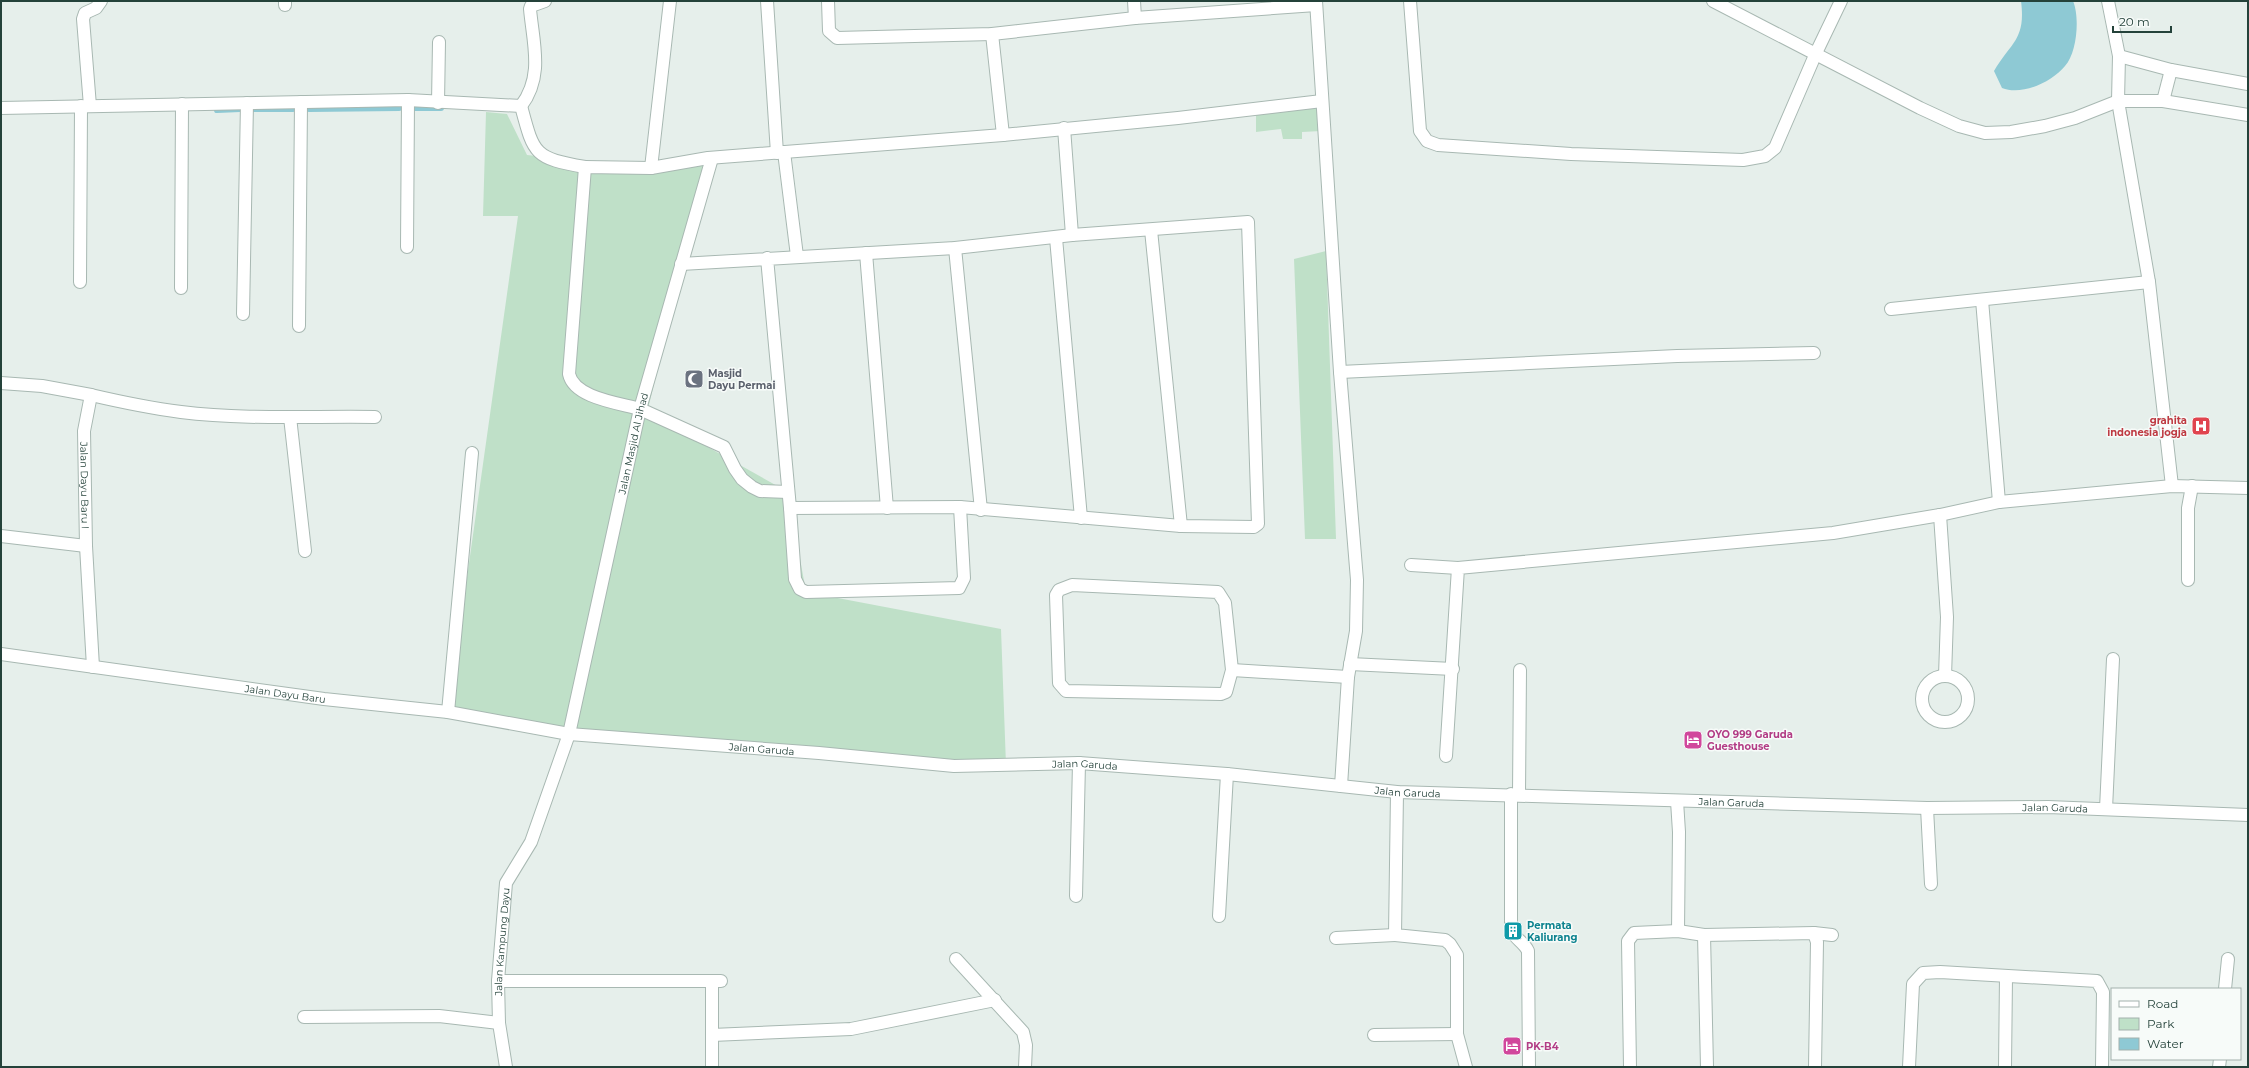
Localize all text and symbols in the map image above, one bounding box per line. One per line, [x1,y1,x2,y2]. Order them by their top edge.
scale bar [2113,8,2171,34]
text: 20 m [2119,14,2150,29]
place label: Masjid Dayu Permai [708,367,775,392]
mosque icon: Masjid Dayu Permai [683,368,705,390]
street label: Jalan Masjid Al Jihad [615,391,651,496]
place label: grahita indonesia jogja [2107,414,2187,439]
hospital icon: grahita indonesia jogja [2190,415,2212,437]
street label: Jalan Dayu Baru I [77,441,92,529]
street label: Jalan Dayu Baru [243,682,327,706]
place label: OYO 999 Garuda Guesthouse [1707,728,1793,753]
hotel icon: OYO 999 Garuda Guesthouse [1682,729,1704,751]
street label: Jalan Garuda [727,740,795,758]
street label: Jalan Garuda [1051,757,1118,773]
street label: Jalan Garuda [1373,784,1441,800]
street label: Jalan Garuda [1697,795,1764,810]
street label: Jalan Garuda [2021,801,2088,816]
street label: Jalan Kampung Dayu [492,887,513,997]
place label: Permata Kaliurang [1527,919,1577,944]
building icon: Permata Kaliurang [1502,920,1524,942]
legend [2111,988,2241,1060]
text: Road [2147,996,2178,1011]
text: Park [2147,1016,2175,1031]
hotel icon: PK-B4 [1501,1035,1523,1057]
text: Water [2147,1036,2184,1051]
place label: PK-B4 [1526,1040,1559,1053]

